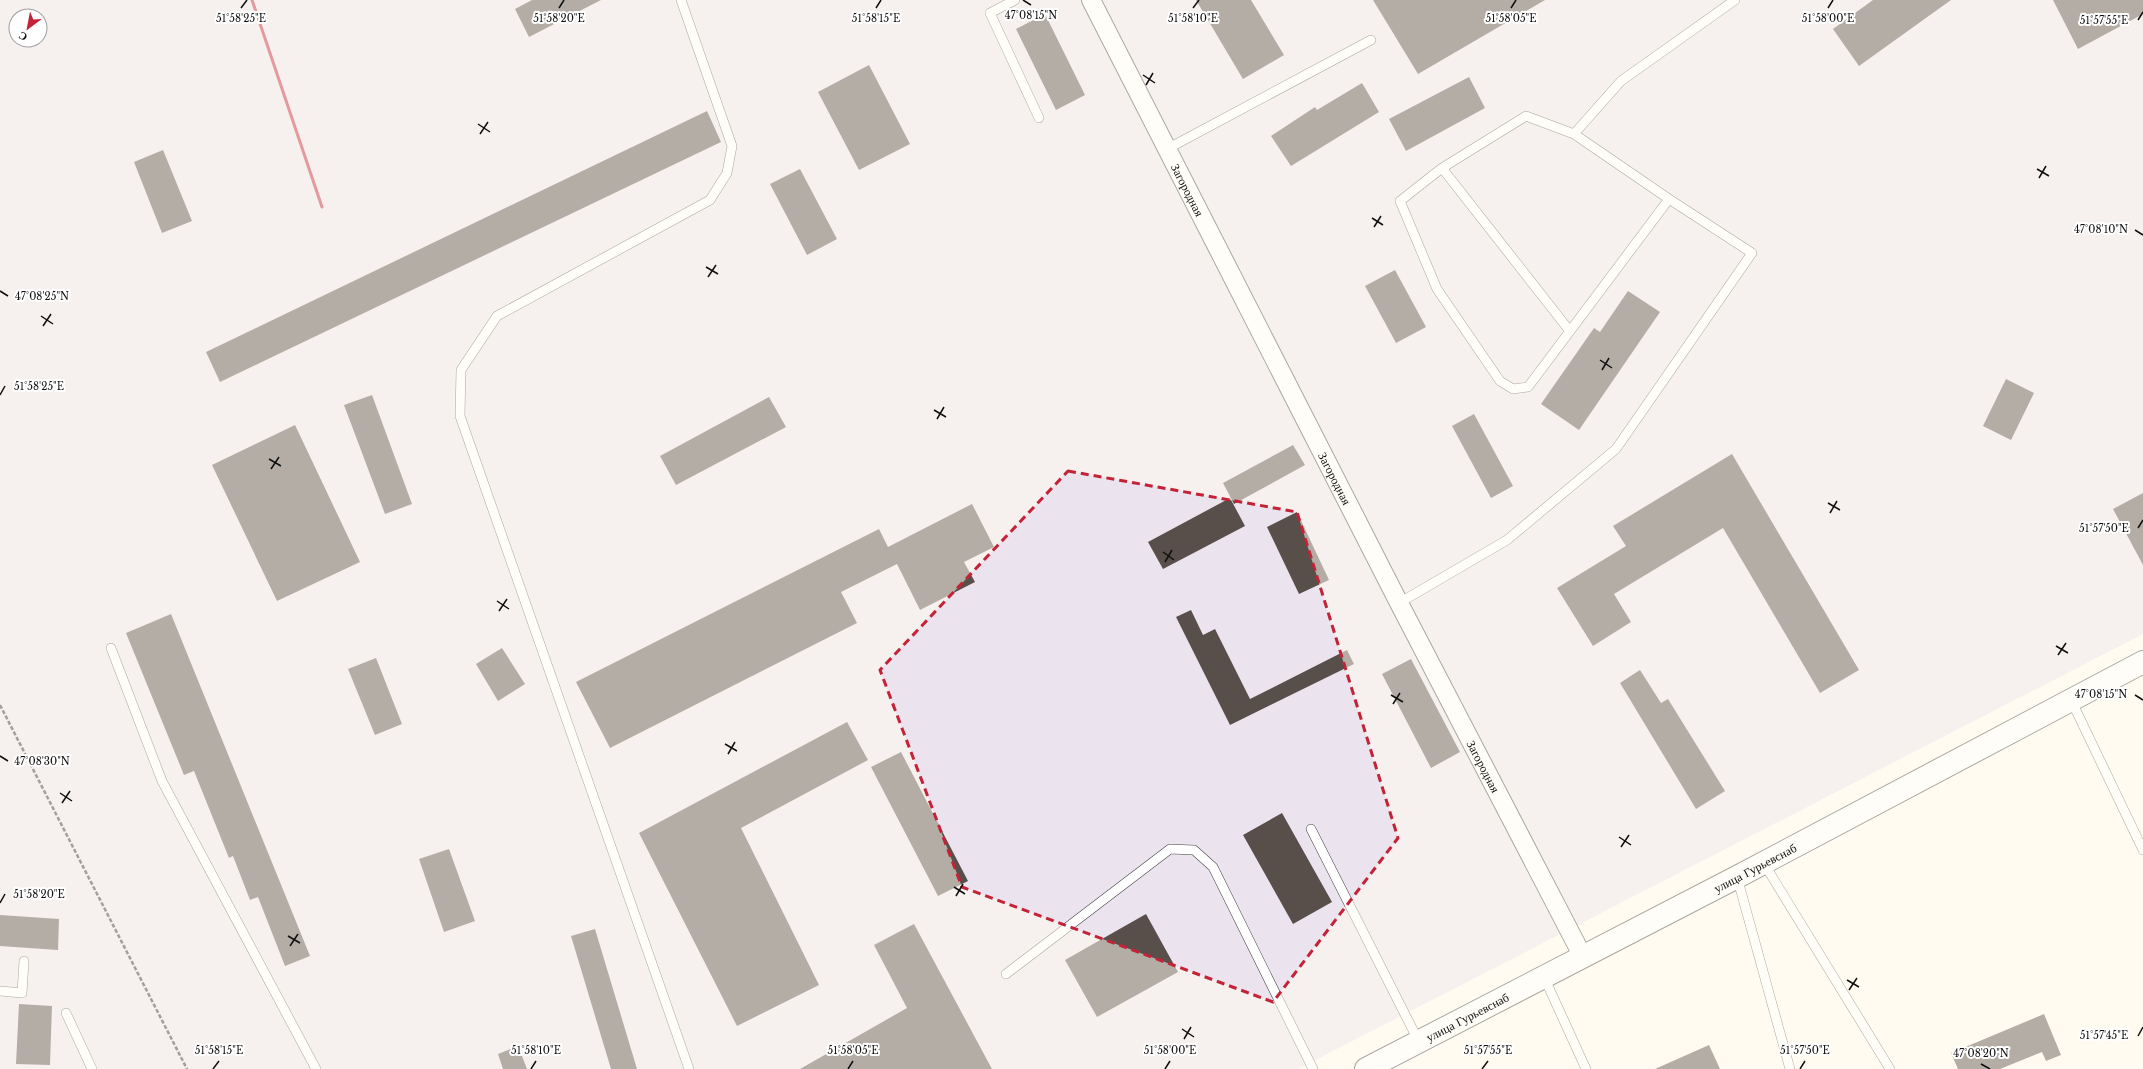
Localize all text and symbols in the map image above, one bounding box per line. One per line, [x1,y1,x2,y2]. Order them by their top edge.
north arrow [8,8,48,48]
text: 47°08'15"N [1005,9,1057,22]
text: 51°58'25"E [216,12,266,25]
text: 51°58'20"E [533,12,585,25]
text: 51°58'15"E [852,12,900,25]
text: 51°58'10"E [1168,12,1218,25]
text: 51°58'05"E [1485,12,1537,25]
text: 51°58'00"E [1802,12,1854,25]
text: 51°57'55"E [2080,14,2128,27]
text: С [16,28,30,45]
street label: Загородная [1168,161,1208,219]
text: 47°08'10"N [2074,223,2128,236]
text: 47°08'25"N [15,290,69,303]
text: 51°58'25"E [14,380,64,393]
street label: Загородная [1316,449,1355,507]
text: 51°57'50"E [2079,522,2129,535]
text: 47°08'15"N [2075,688,2127,701]
street label: Загородная [1464,737,1504,795]
text: 47°08'30"N [14,755,70,768]
street label: улица Гурьевснаб [1711,840,1799,895]
text: 51°58'20"E [13,888,65,901]
street label: улица Гурьевснаб [1423,989,1511,1044]
text: 51°57'45"E [2080,1029,2128,1042]
text: 51°58'15"E [195,1044,243,1057]
text: 51°58'10"E [511,1044,561,1057]
text: 51°58'05"E [827,1044,879,1057]
text: 51°58'00"E [1144,1044,1196,1057]
text: 51°57'55"E [1464,1044,1512,1057]
text: 51°57'50"E [1780,1044,1830,1057]
text: 47°08'20"N [1953,1047,2009,1060]

